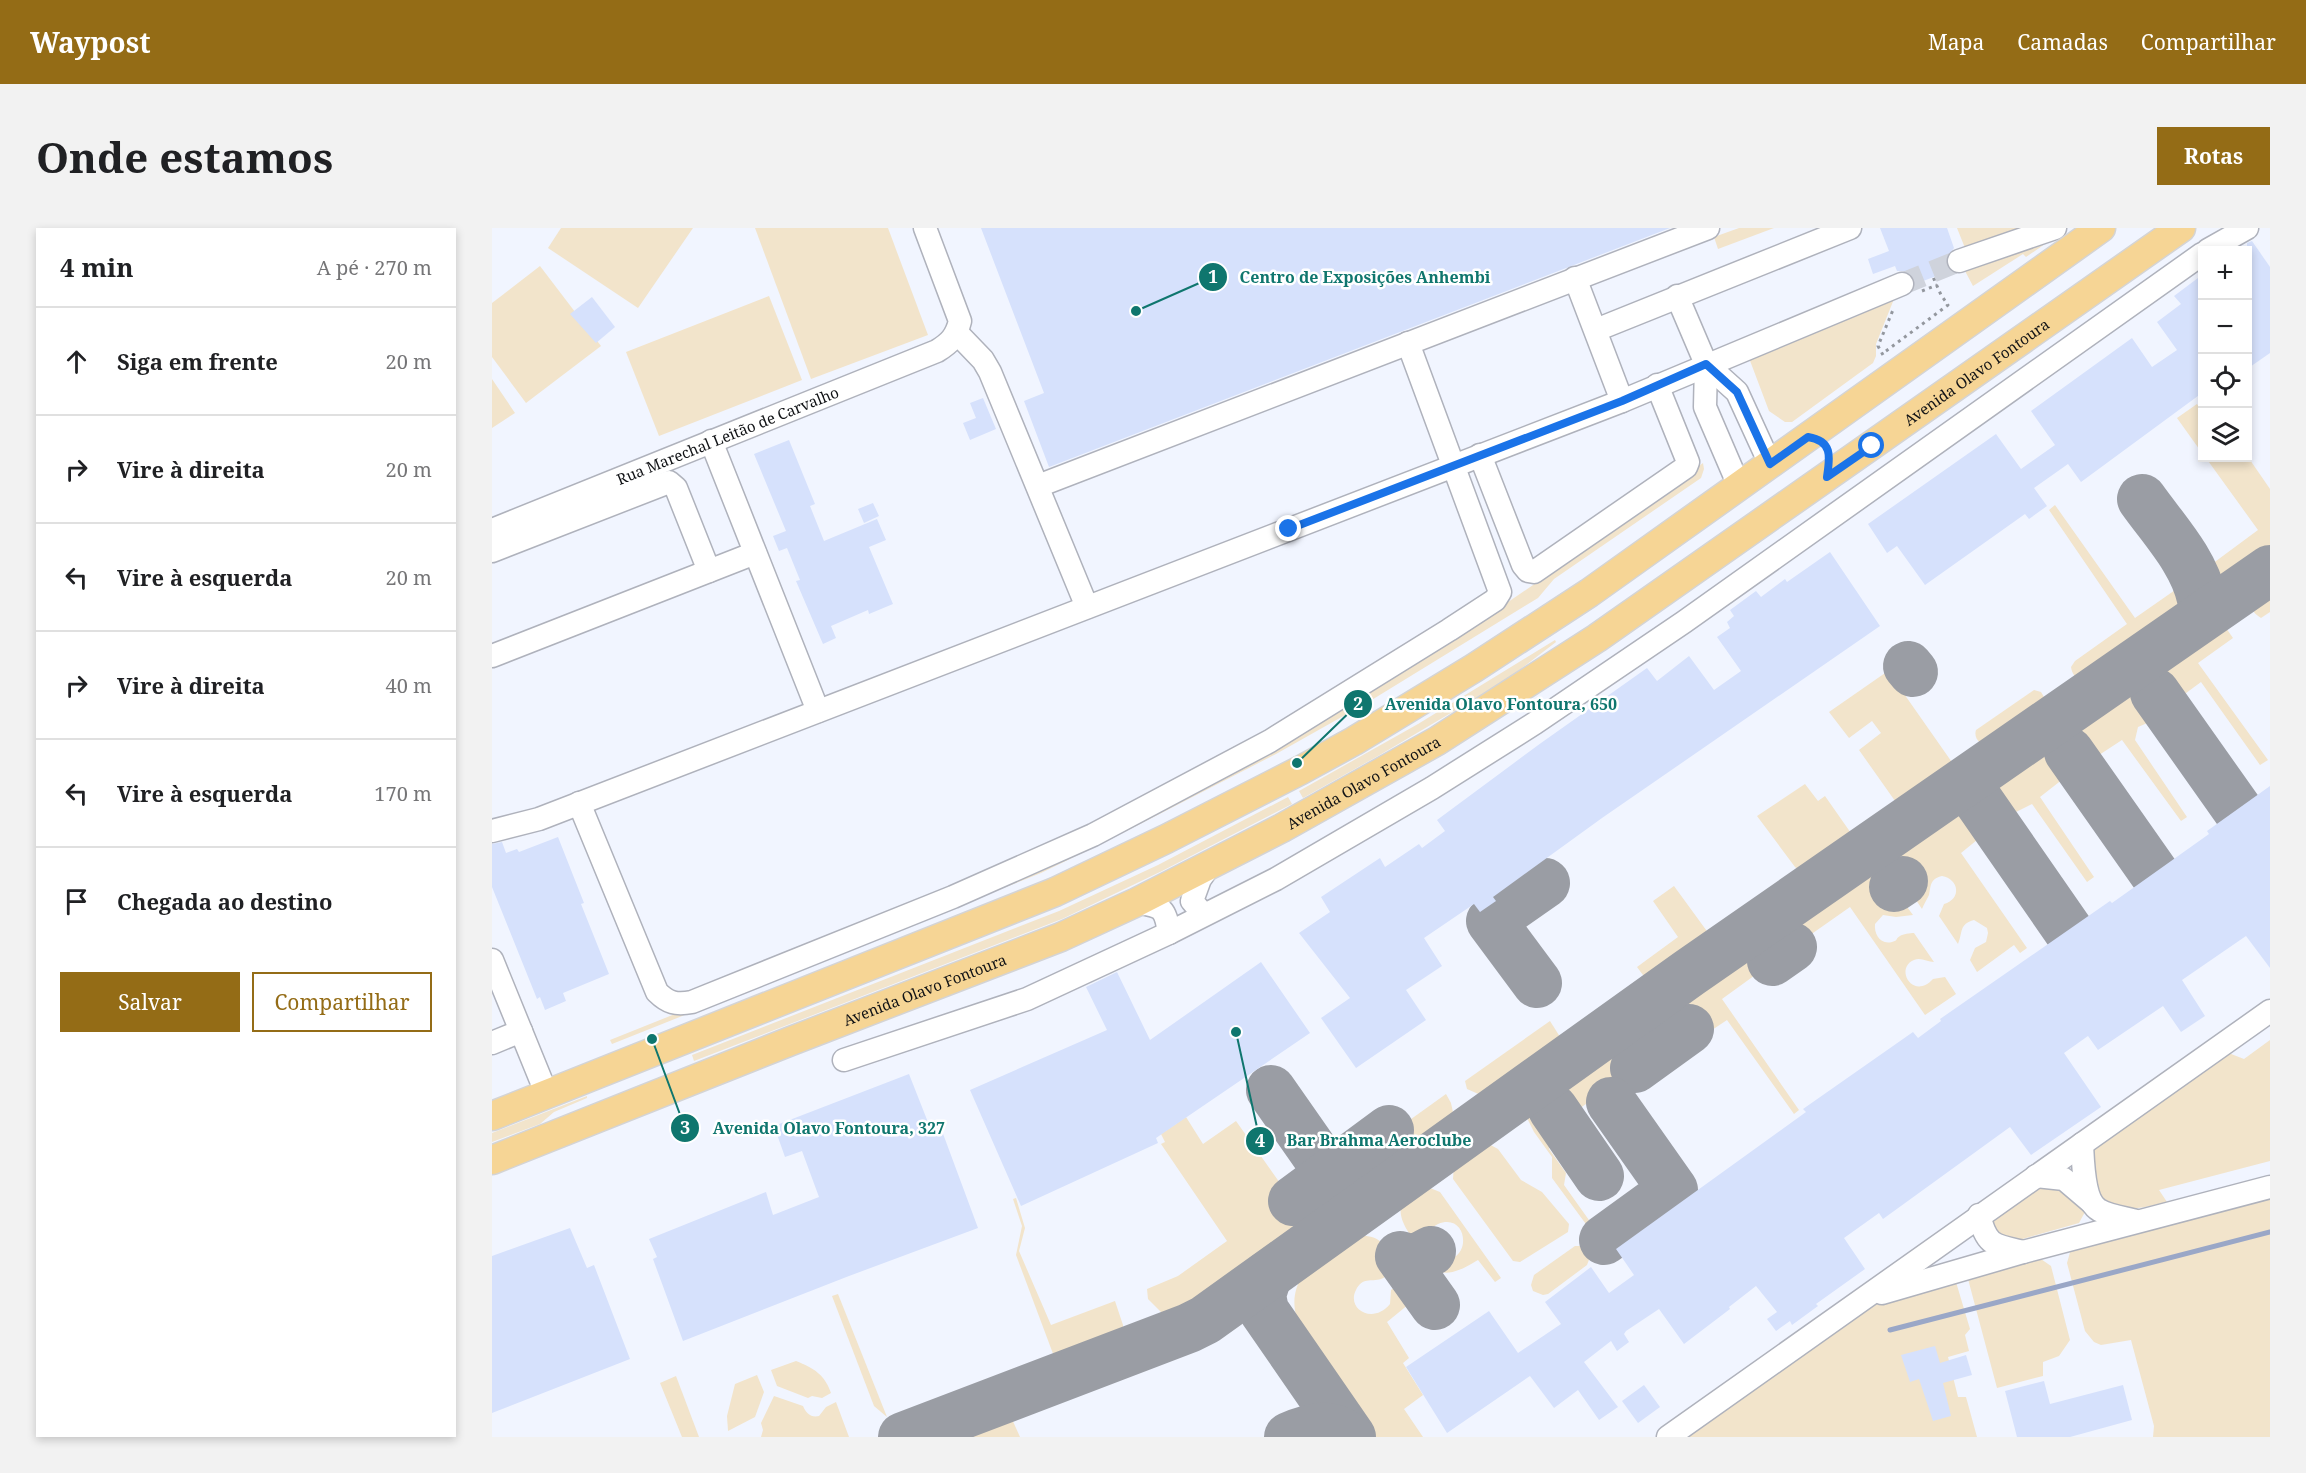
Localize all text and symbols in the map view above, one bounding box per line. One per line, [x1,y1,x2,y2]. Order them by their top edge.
text: Waypost [30,23,151,61]
text: Mapa [1928,28,1984,56]
text: Camadas [2017,28,2108,56]
text: Compartilhar [2141,28,2276,56]
button: Rotas [2157,127,2270,185]
text: Onde estamos [36,128,333,185]
map controls [2198,246,2252,462]
button: + [2198,246,2252,300]
text: 4 min [60,249,134,285]
text: A pé · 270 m [317,254,432,281]
callout: Centro de Exposições Anhembi [1198,260,1503,294]
text: 1 [1208,264,1218,288]
text: Centro de Exposições Anhembi [1240,266,1491,288]
button: − [2198,300,2252,354]
street label: Avenida Olavo Fontoura [1900,314,2053,430]
icon: ahead [60,345,93,378]
text: Siga em frente [117,346,278,376]
text: 20 m [386,348,432,375]
button: locate [2198,354,2252,408]
street label: Rua Marechal Leitão de Carvalho [614,382,842,489]
button: layers [2198,408,2252,462]
route start [1858,432,1884,458]
icon: right [60,453,93,486]
text: Vire à direita [117,454,265,484]
text: 20 m [386,456,432,483]
route end [1275,515,1301,541]
icon: left [60,561,93,594]
text: Vire à esquerda [117,562,293,592]
text: 20 m [386,564,432,591]
icon: right [60,669,93,702]
text: Vire à direita [117,670,265,700]
text: 40 m [386,672,432,699]
callout: Avenida Olavo Fontoura, 650 [1343,687,1629,721]
text: 2 [1353,691,1363,715]
text: Avenida Olavo Fontoura, 650 [1385,693,1617,715]
street label: Avenida Olavo Fontoura [1283,731,1444,833]
icon: left [60,777,93,810]
text: Vire à esquerda [117,778,293,808]
text: 170 m [374,780,432,807]
icon: arrive [60,885,93,918]
text: Chegada ao destino [117,886,332,916]
street label: Avenida Olavo Fontoura [840,949,1009,1030]
button: Salvar [60,972,240,1032]
button: Compartilhar [252,972,432,1032]
callout: Avenida Olavo Fontoura, 327 [670,1111,957,1145]
text: 3 [680,1115,690,1139]
text: Avenida Olavo Fontoura, 327 [713,1117,945,1139]
callout: Bar Brahma Aeroclube [1245,1124,1483,1158]
text: 4 [1255,1128,1265,1152]
text: Bar Brahma Aeroclube [1287,1129,1471,1151]

